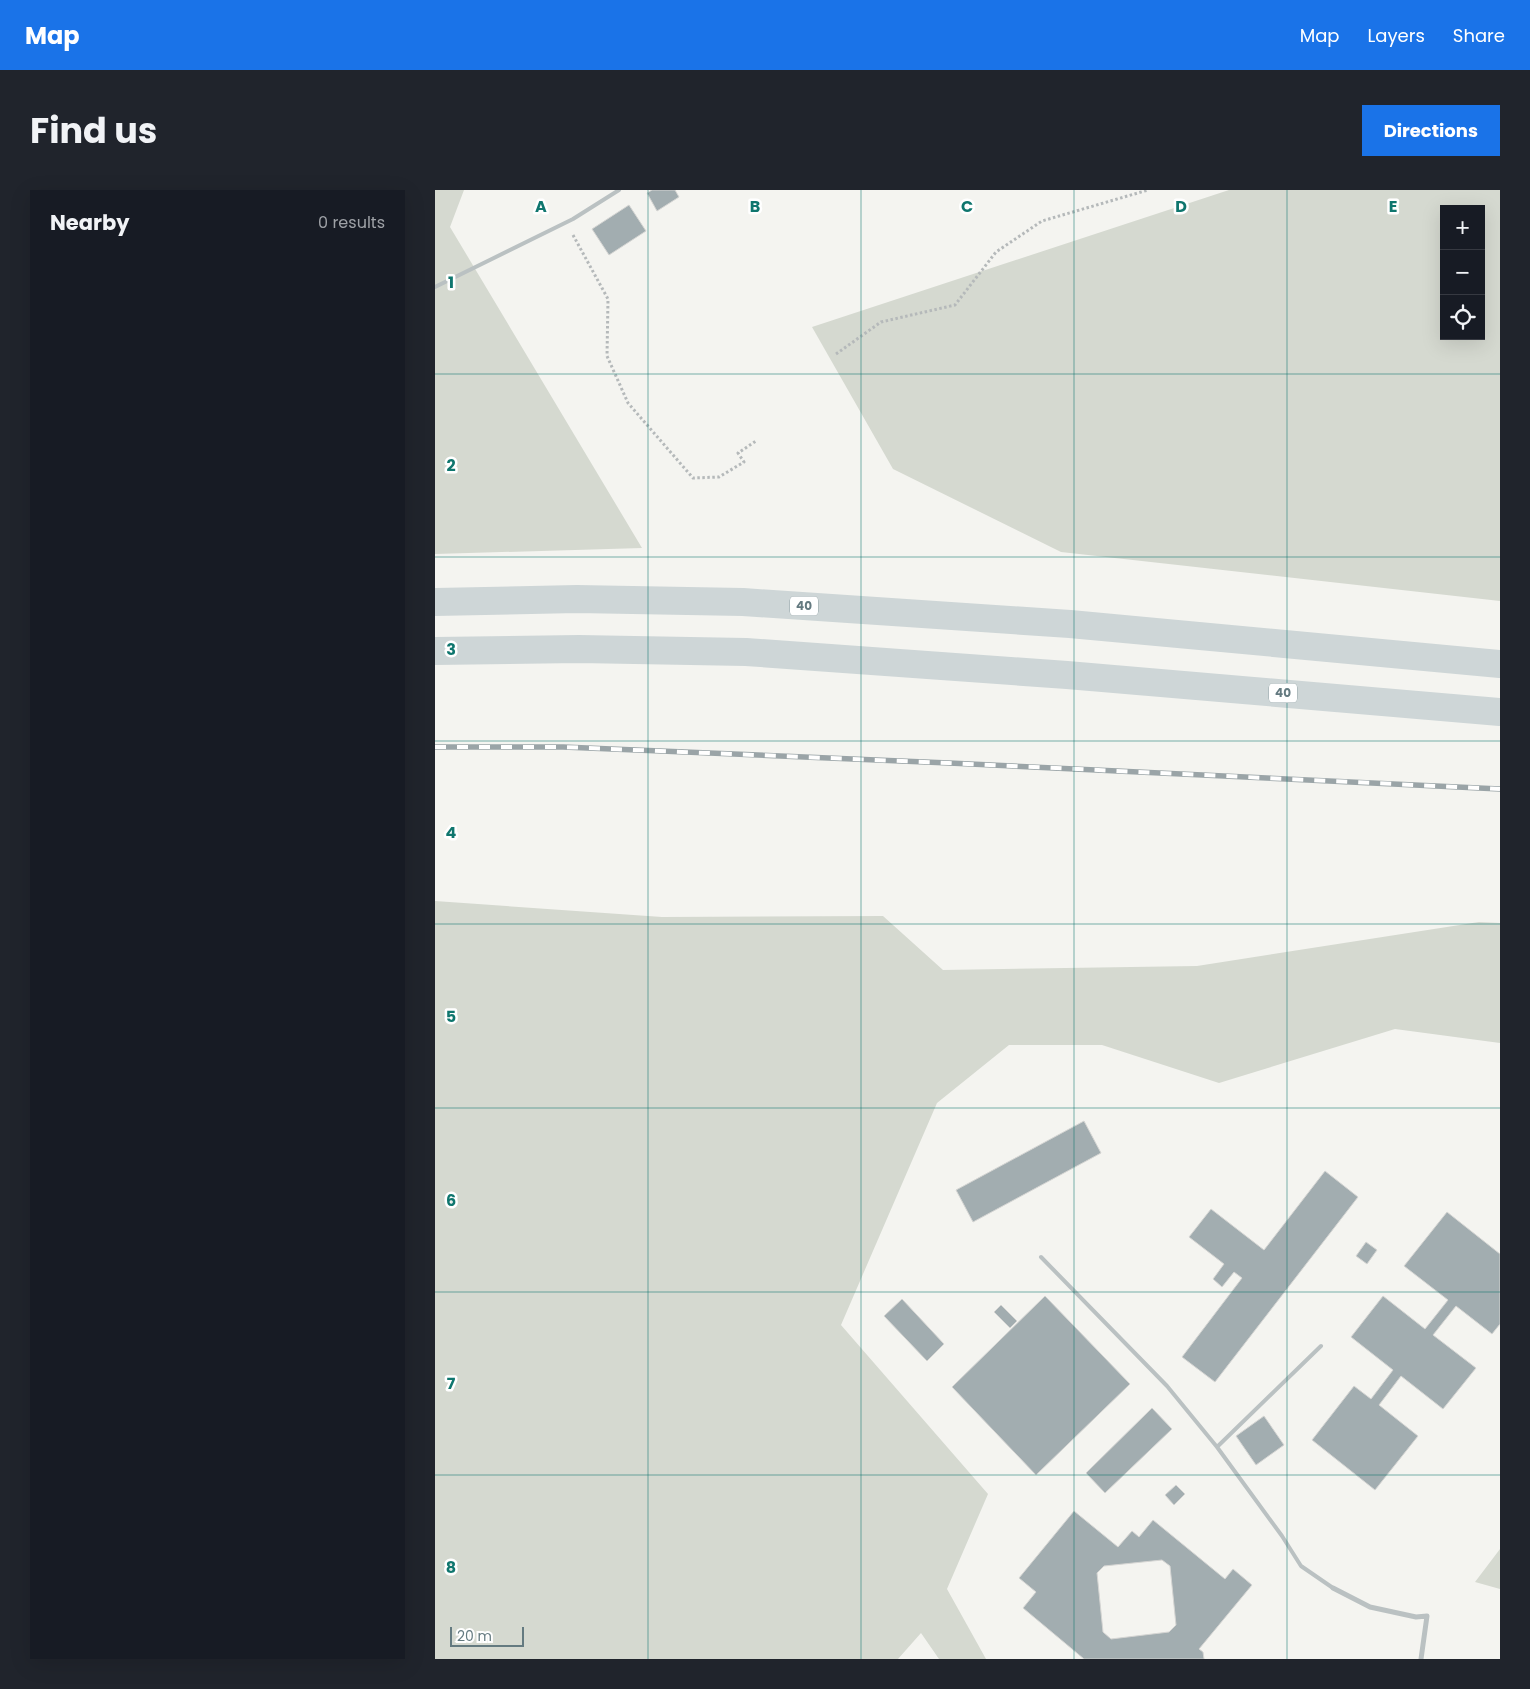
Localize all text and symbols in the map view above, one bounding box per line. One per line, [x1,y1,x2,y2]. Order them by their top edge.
text: Map [25,19,80,52]
text: Map [1300,23,1340,48]
text: Layers [1368,23,1425,48]
text: Share [1453,23,1505,48]
button: Directions [1362,105,1500,156]
text: Find us [30,106,157,155]
text: A [535,195,547,218]
text: B [750,195,760,218]
text: C [961,195,973,218]
text: D [1175,195,1187,218]
text: E [1389,195,1397,218]
map controls [1440,205,1485,340]
button: + [1440,205,1485,250]
text: Nearby [50,208,130,237]
text: 0 results [318,211,385,234]
button: − [1440,250,1485,295]
text: 1 [448,271,454,294]
button: locate [1440,295,1485,340]
text: 2 [446,454,456,477]
road number: 40 [790,596,818,616]
text: 3 [446,638,456,661]
road number: 40 [1269,683,1297,702]
text: 4 [446,821,457,844]
text: 5 [446,1005,456,1028]
text: 6 [446,1189,456,1212]
text: 7 [447,1372,456,1395]
text: 8 [446,1556,456,1579]
scale bar [450,1624,524,1647]
text: 20 m [457,1626,492,1646]

